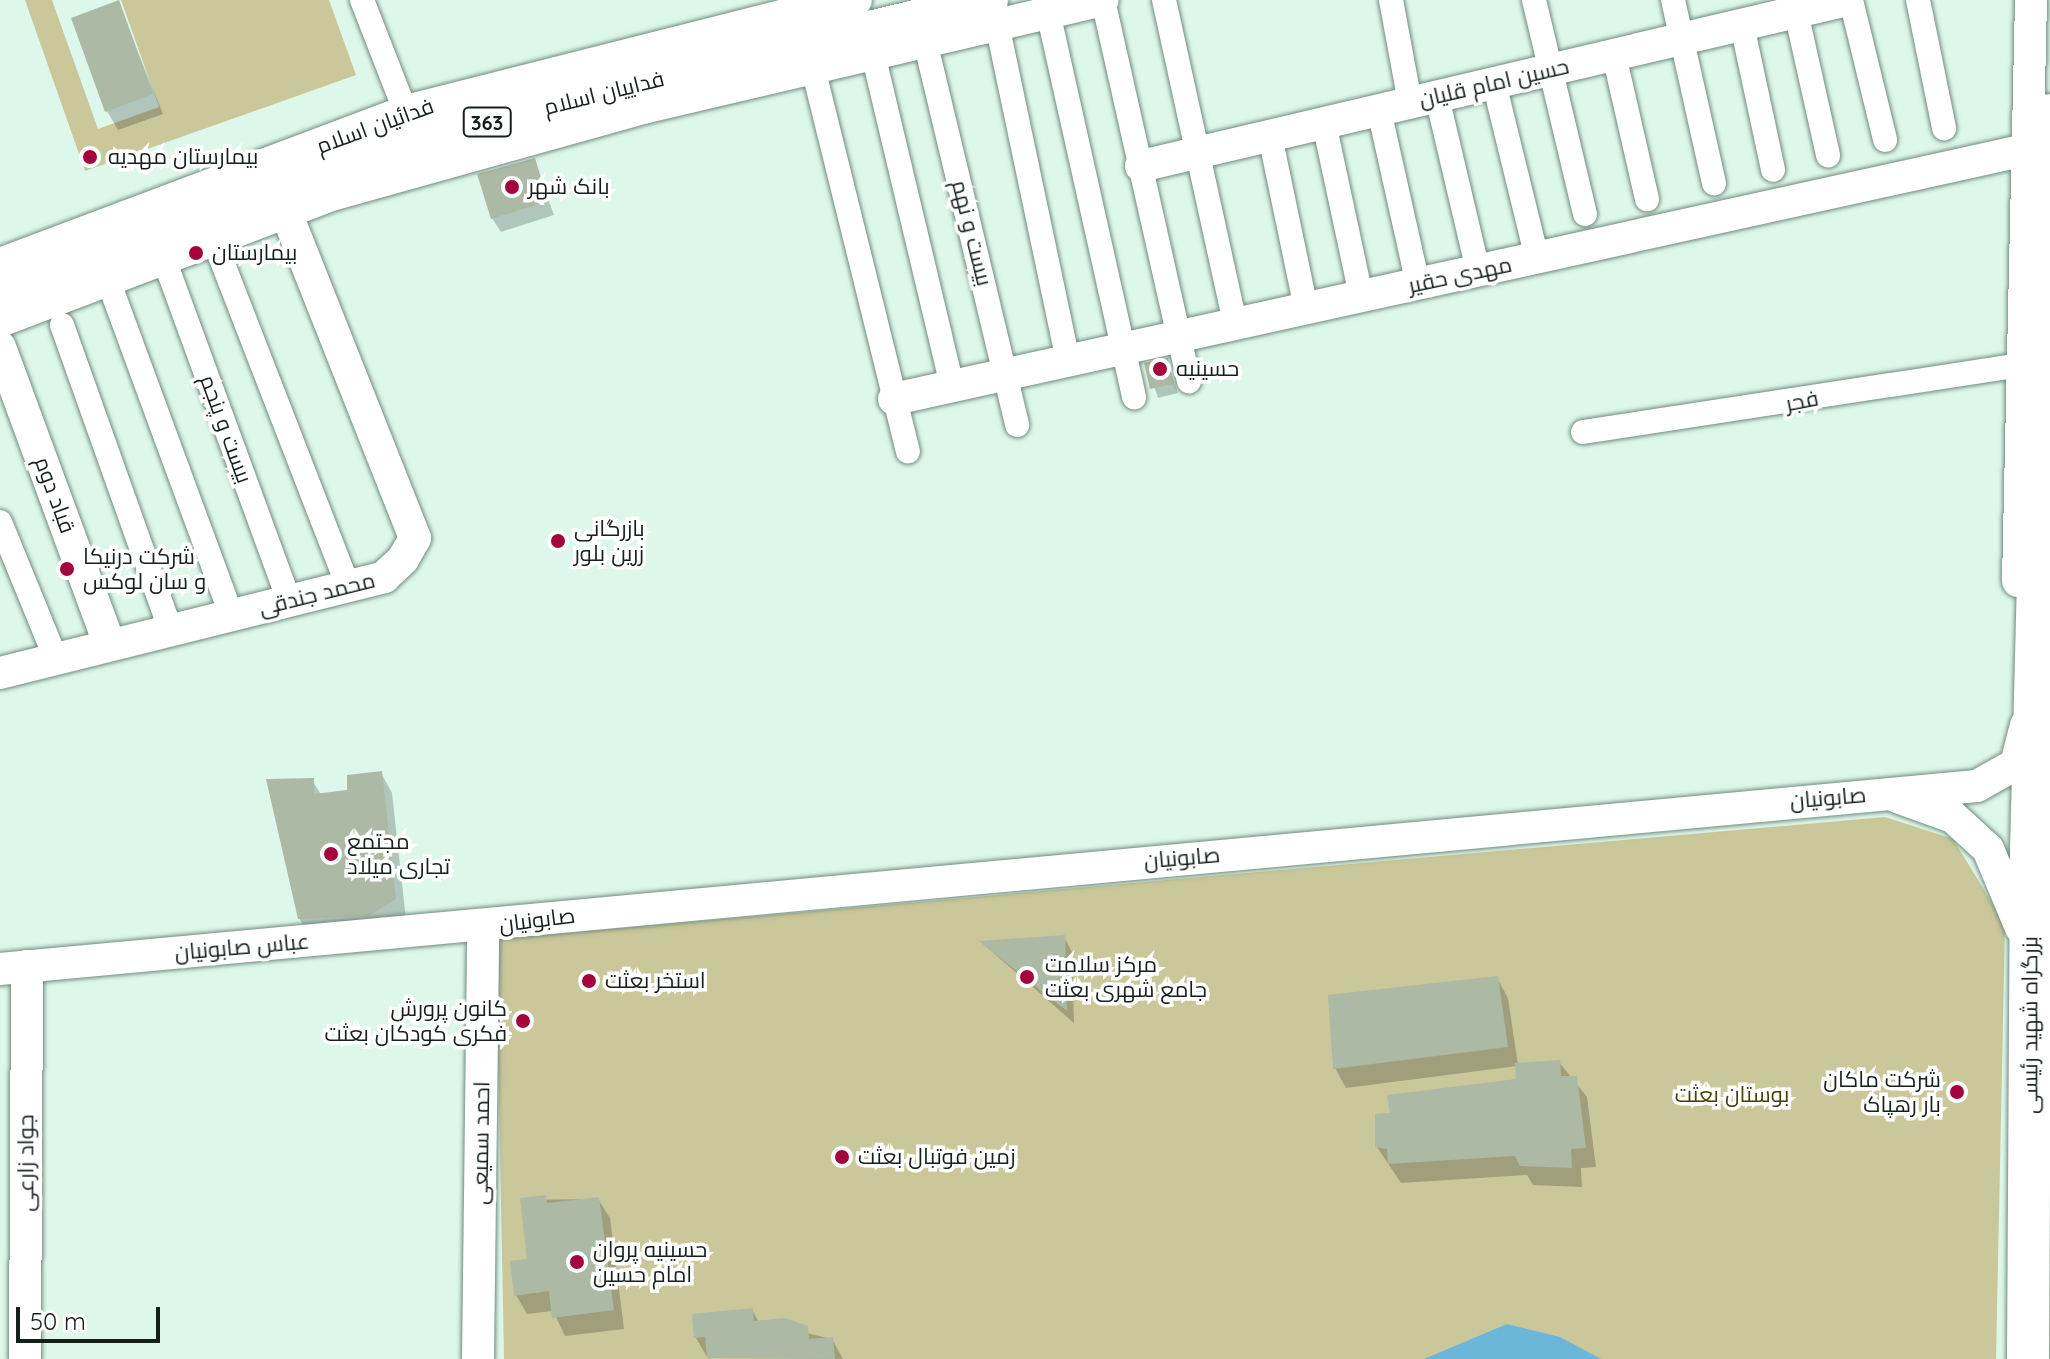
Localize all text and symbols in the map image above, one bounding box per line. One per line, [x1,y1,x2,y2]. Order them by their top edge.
street label: حسین امام قلیان [1416,53,1572,113]
street label: فداییان اسلام [541,65,667,121]
street label: فدائیان اسلام [313,93,437,159]
road number: 363 [461,106,513,138]
place label: بیمارستان مهدیه [108,144,258,170]
marker: بیمارستان مهدیه [79,146,101,168]
place label: بانک شهر [528,174,610,200]
street label: بیست و نهم [946,177,998,289]
marker: بانک شهر [503,178,521,196]
place label: بیمارستان [212,240,297,266]
marker: بیمارستان [187,244,205,262]
street label: مهدی حقیر [1406,251,1514,299]
place label: حسینیه [1176,356,1239,382]
marker: حسینیه [1151,360,1169,378]
street label: بیست و پنجم [194,371,258,487]
street label: فجر [1783,385,1821,417]
street label: قباد دوم [29,453,81,537]
place label: بازرگانی زرین بلور [574,515,645,566]
marker: بازرگانی زرین بلور [549,532,567,550]
place label: شرکت درنیکا و سان لوکس [83,543,206,594]
marker: شرکت درنیکا و سان لوکس [58,560,76,578]
street label: محمد جندقی [256,567,378,621]
street label: صابونیان [1789,782,1867,814]
place label: مجتمع تجاری میلاد [347,828,450,880]
street label: صابونیان [1143,842,1221,874]
marker: مجتمع تجاری میلاد [322,845,340,863]
street label: صابونیان [497,902,577,938]
street label: عباس صابونیان [173,928,311,966]
street label: بزرگراه شهید رئیسی [2017,936,2043,1114]
place label: مرکز سلامت جامع شهری بعثت [1045,951,1207,1002]
marker: مرکز سلامت جامع شهری بعثت [1016,966,1038,988]
place label: استخر بعثت [605,968,706,994]
marker: استخر بعثت [580,972,598,990]
place label: کانون پرورش فکری کودکان بعثت [325,995,507,1046]
marker: کانون پرورش فکری کودکان بعثت [514,1012,532,1030]
place label: شرکت ماکان بار رهپاک [1823,1066,1941,1118]
street label: احمد سمیعی [467,1081,495,1205]
park label: بوستان بعثت [1675,1082,1789,1108]
marker: شرکت ماکان بار رهپاک [1948,1083,1966,1101]
street label: جواد زارعی [13,1114,39,1212]
place label: زمین فوتبال بعثت [858,1144,1016,1170]
marker: زمین فوتبال بعثت [833,1148,851,1166]
place label: حسینیه پروان امام حسین [593,1236,707,1288]
marker: حسینیه پروان امام حسین [568,1253,586,1271]
scale bar [20,1291,164,1341]
text: 50 m [30,1306,86,1336]

